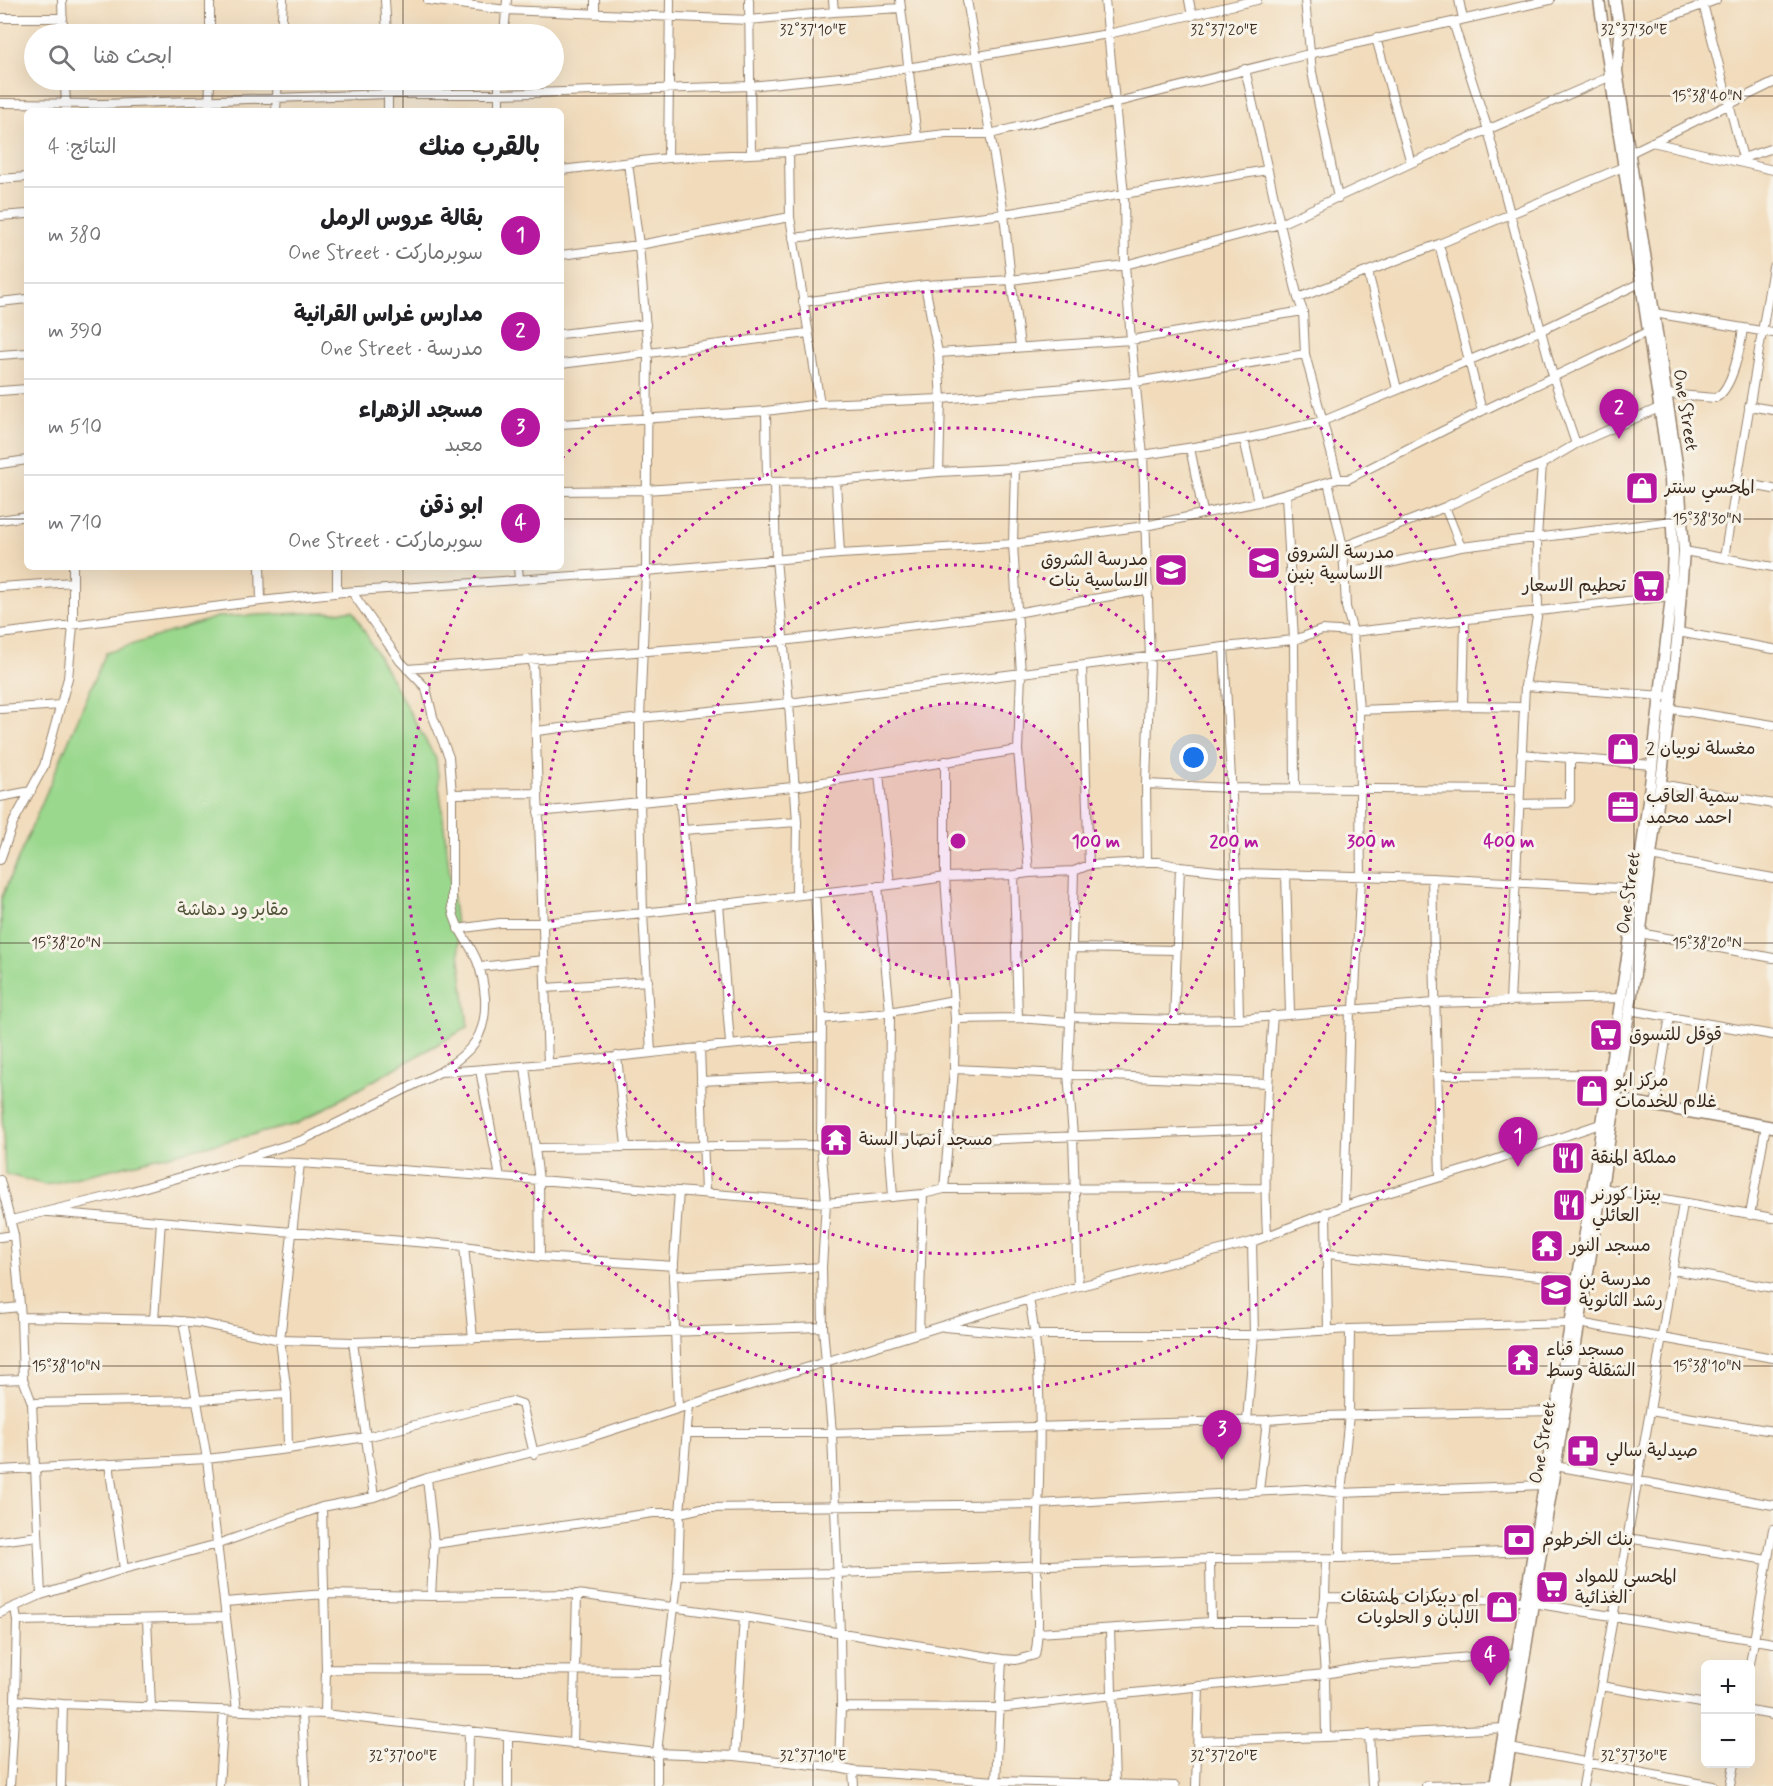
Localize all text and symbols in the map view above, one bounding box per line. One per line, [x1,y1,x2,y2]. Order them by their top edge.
text: 32°37'10"E [780,21,847,41]
text: 32°37'20"E [1190,21,1258,41]
text: 32°37'30"E [1601,21,1668,41]
search box [24,24,564,90]
icon: search [45,41,78,74]
text: ابحث هنا [93,43,173,71]
text: 15°38'40"N [1672,87,1742,107]
text: بالقرب منك [419,131,540,165]
text: النتائج: 4 [48,134,117,161]
text: بقالة عروس الرمل [320,205,483,233]
text: 380 m [48,222,101,249]
text: 1 [516,222,525,249]
text: سوبرماركت · One Street [288,240,483,267]
text: مدارس غراس القرانية [294,301,483,329]
text: 390 m [48,318,102,345]
text: 2 [516,318,525,345]
text: مدرسة · One Street [320,336,483,363]
street label: One Street [1667,367,1703,453]
pin: 2 [1600,390,1638,439]
text: مسجد الزهراء [359,397,483,425]
text: 510 m [48,414,102,441]
text: 3 [516,414,525,441]
text: معبد [445,432,483,459]
shop icon: المحسي سنتر [1624,470,1660,506]
place label: المحسي سنتر [1663,476,1755,503]
text: ابو ذقن [420,493,483,521]
text: 710 m [48,510,102,537]
text: 4 [515,510,526,537]
text: 15°38'30"N [1673,510,1741,530]
text: سوبرماركت · One Street [288,528,483,555]
place label: مدرسة الشروق الاساسية بنين [1287,541,1394,586]
school or university icon: مدرسة الشروق الاساسية بنين [1246,545,1282,581]
place label: مدرسة الشروق الاساسية بنات [1041,548,1148,593]
school or university icon: مدرسة الشروق الاساسية بنات [1153,552,1189,588]
supermarket icon: تحطيم الاسعار [1631,568,1667,604]
place label: تحطيم الاسعار [1521,574,1627,599]
shop icon: مغسلة نوبيان 2 [1605,731,1641,767]
place label: مغسلة نوبيان 2 [1646,737,1755,761]
your location [1179,743,1208,772]
place label: سمية العاقب احمد محمد [1646,785,1739,830]
office icon: سمية العاقب احمد محمد [1605,789,1641,825]
text: 100 m [1072,830,1120,854]
text: 200 m [1209,830,1259,854]
text: 300 m [1347,830,1395,854]
text: 400 m [1484,830,1534,854]
centre of rings [948,831,968,851]
street label: One Street [1611,850,1647,936]
park label: مقابر ود دهاشة [177,898,289,922]
text: 15°38'20"N [31,934,101,954]
text: 15°38'20"N [1672,934,1742,954]
supermarket icon: قوقل للتسوق [1588,1017,1624,1053]
place label: قوقل للتسوق [1629,1023,1722,1047]
place label: مركز ابو غلام للخدمات [1613,1069,1717,1115]
shop icon: مركز ابو غلام للخدمات [1574,1073,1610,1109]
pin: 1 [1498,1118,1538,1167]
temple icon: مسجد أنصار السنة [818,1122,854,1158]
place label: مسجد أنصار السنة [859,1128,993,1152]
restaurant icon: مملكة المنقة [1550,1140,1586,1176]
place label: مملكة المنقة [1591,1146,1677,1170]
place label: بيتزا كورنر العائلي [1590,1183,1661,1231]
restaurant icon: بيتزا كورنر العائلي [1551,1187,1587,1223]
temple icon: مسجد النور [1529,1228,1565,1264]
place label: مسجد النور [1568,1234,1651,1258]
place label: مدرسة بن رشد الثانوية [1579,1268,1663,1313]
school or university icon: مدرسة بن رشد الثانوية [1538,1272,1574,1308]
place label: مسجد قباء الشقلة وسط [1546,1338,1636,1383]
temple icon: مسجد قباء الشقلة وسط [1505,1342,1541,1378]
text: 15°38'10"N [32,1357,100,1377]
text: 15°38'10"N [1673,1357,1741,1377]
street label: One Street [1524,1400,1562,1486]
pin: 3 [1202,1410,1242,1460]
pharmacy icon: صيدلية سالي [1565,1433,1601,1469]
place label: صيدلية سالي [1606,1439,1698,1466]
bank icon: بنك الخرطوم [1501,1522,1537,1558]
place label: بنك الخرطوم [1542,1528,1633,1553]
place label: المحسي للمواد الغذائية [1575,1565,1677,1610]
supermarket icon: المحسي للمواد الغذائية [1534,1569,1570,1605]
place label: ام دبيكرات لمشتقات الالبان و الحلويات [1340,1585,1479,1630]
shop icon: ام دبيكرات لمشتقات الالبان و الحلويات [1484,1589,1520,1625]
pin: 4 [1470,1636,1510,1686]
map controls [1701,1660,1755,1768]
button: + [1701,1660,1755,1714]
button: − [1701,1714,1755,1768]
text: 32°37'00"E [369,1747,437,1767]
text: 32°37'10"E [780,1747,847,1767]
text: 32°37'20"E [1190,1747,1258,1767]
text: 32°37'30"E [1601,1747,1668,1767]

